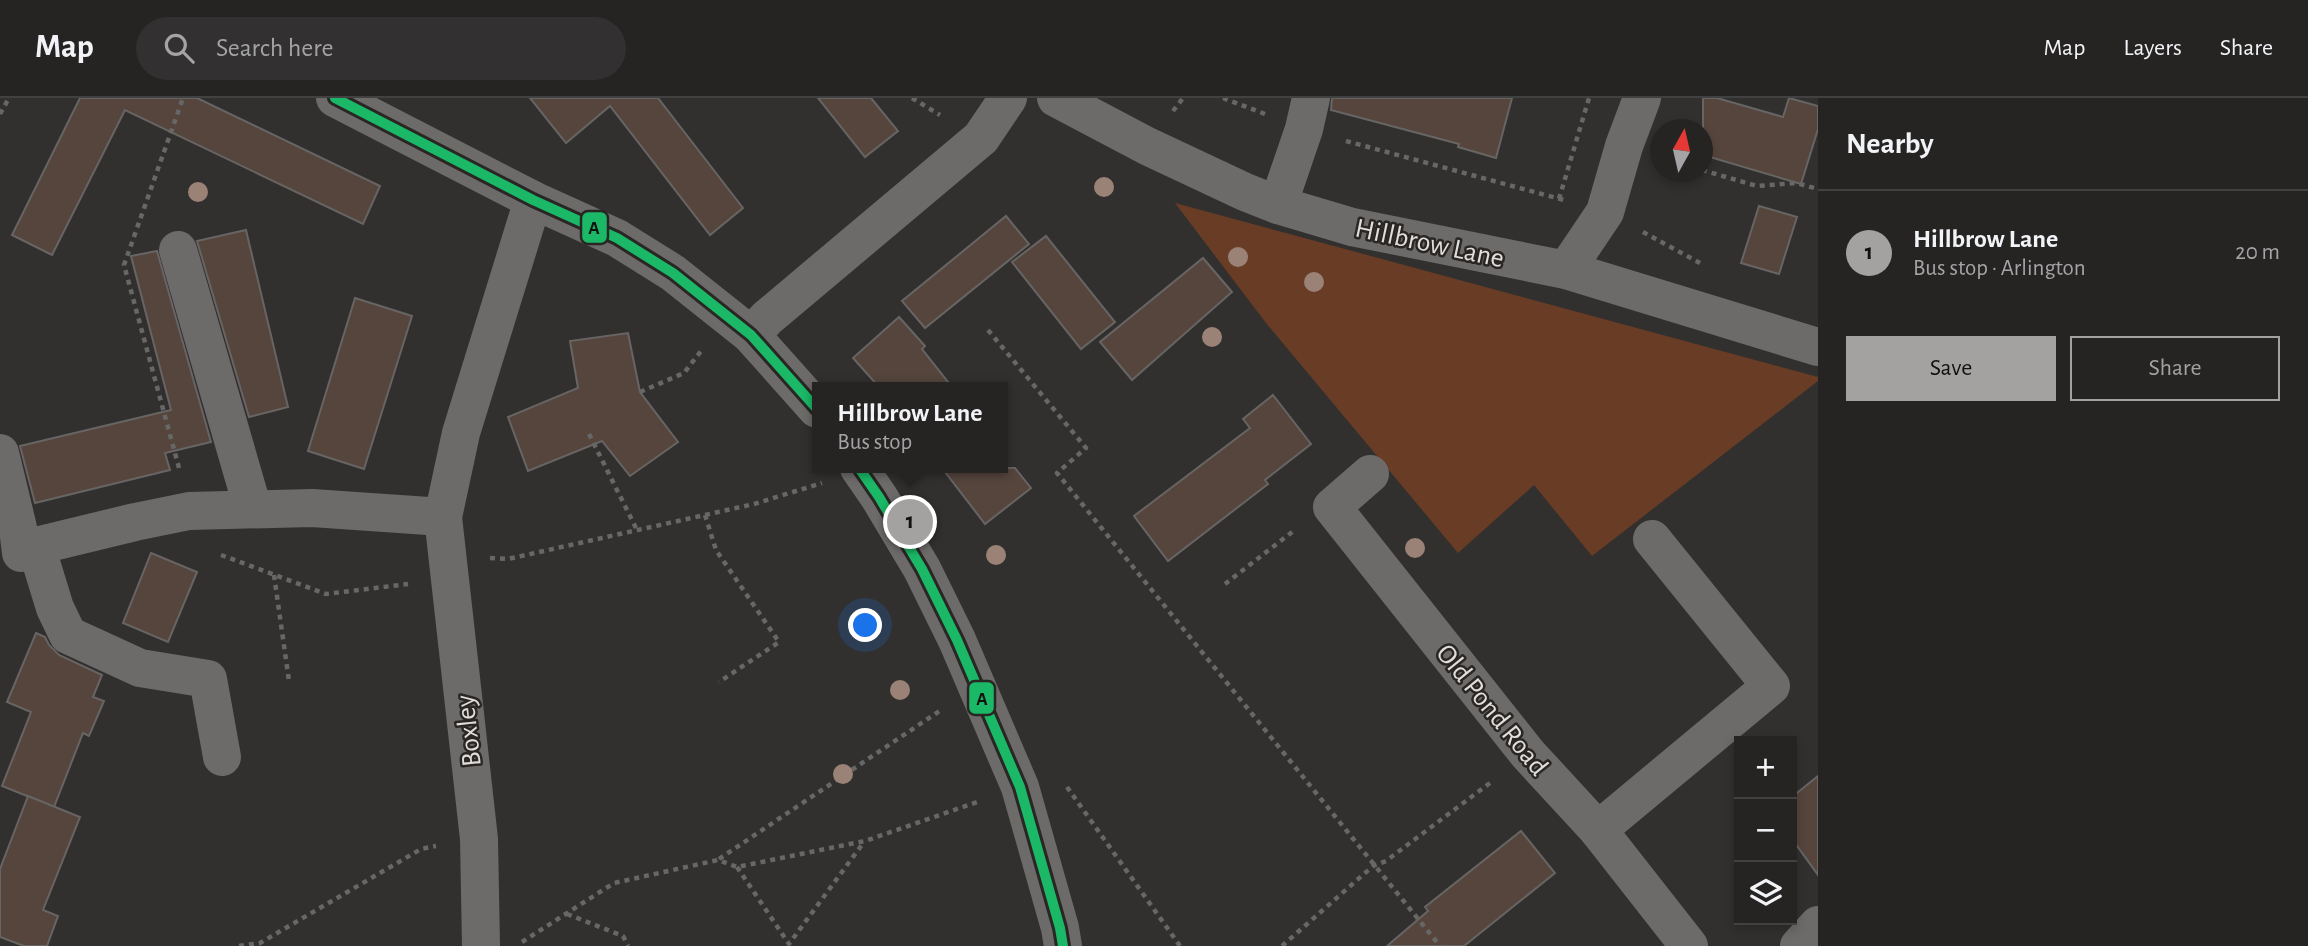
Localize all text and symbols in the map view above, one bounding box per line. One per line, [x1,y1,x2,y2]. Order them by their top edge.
search box [136,17,626,80]
icon: search [160,29,198,67]
text: Map [35,31,94,64]
text: Search here [216,35,334,61]
text: Map [2043,36,2085,60]
text: Layers [2123,36,2182,60]
text: Share [2220,36,2273,60]
north arrow [1650,119,1713,182]
text: Nearby [1846,129,1934,159]
line badge: A [581,211,608,244]
street label: Hillbrow Lane [1353,215,1507,273]
text: A [588,219,600,238]
text: Hillbrow Lane [1913,226,2058,252]
text: 1 [1865,241,1873,264]
text: 20 m [2235,241,2280,264]
text: Bus stop · Arlington [1913,257,2086,280]
button: Save [1846,336,2056,401]
button: Share [2070,336,2280,401]
popup [812,382,1008,473]
text: Hillbrow Lane [837,400,983,426]
text: Bus stop [837,431,912,454]
pin: 1 [887,496,933,548]
your location [848,608,882,642]
street label: Old Pond Road [1430,639,1553,781]
line badge: A [968,681,995,715]
text: A [976,690,988,709]
street label: Boxley [451,693,487,768]
map controls [1734,736,1797,925]
button: + [1734,736,1797,799]
button: − [1734,799,1797,862]
button: layers [1734,862,1797,925]

